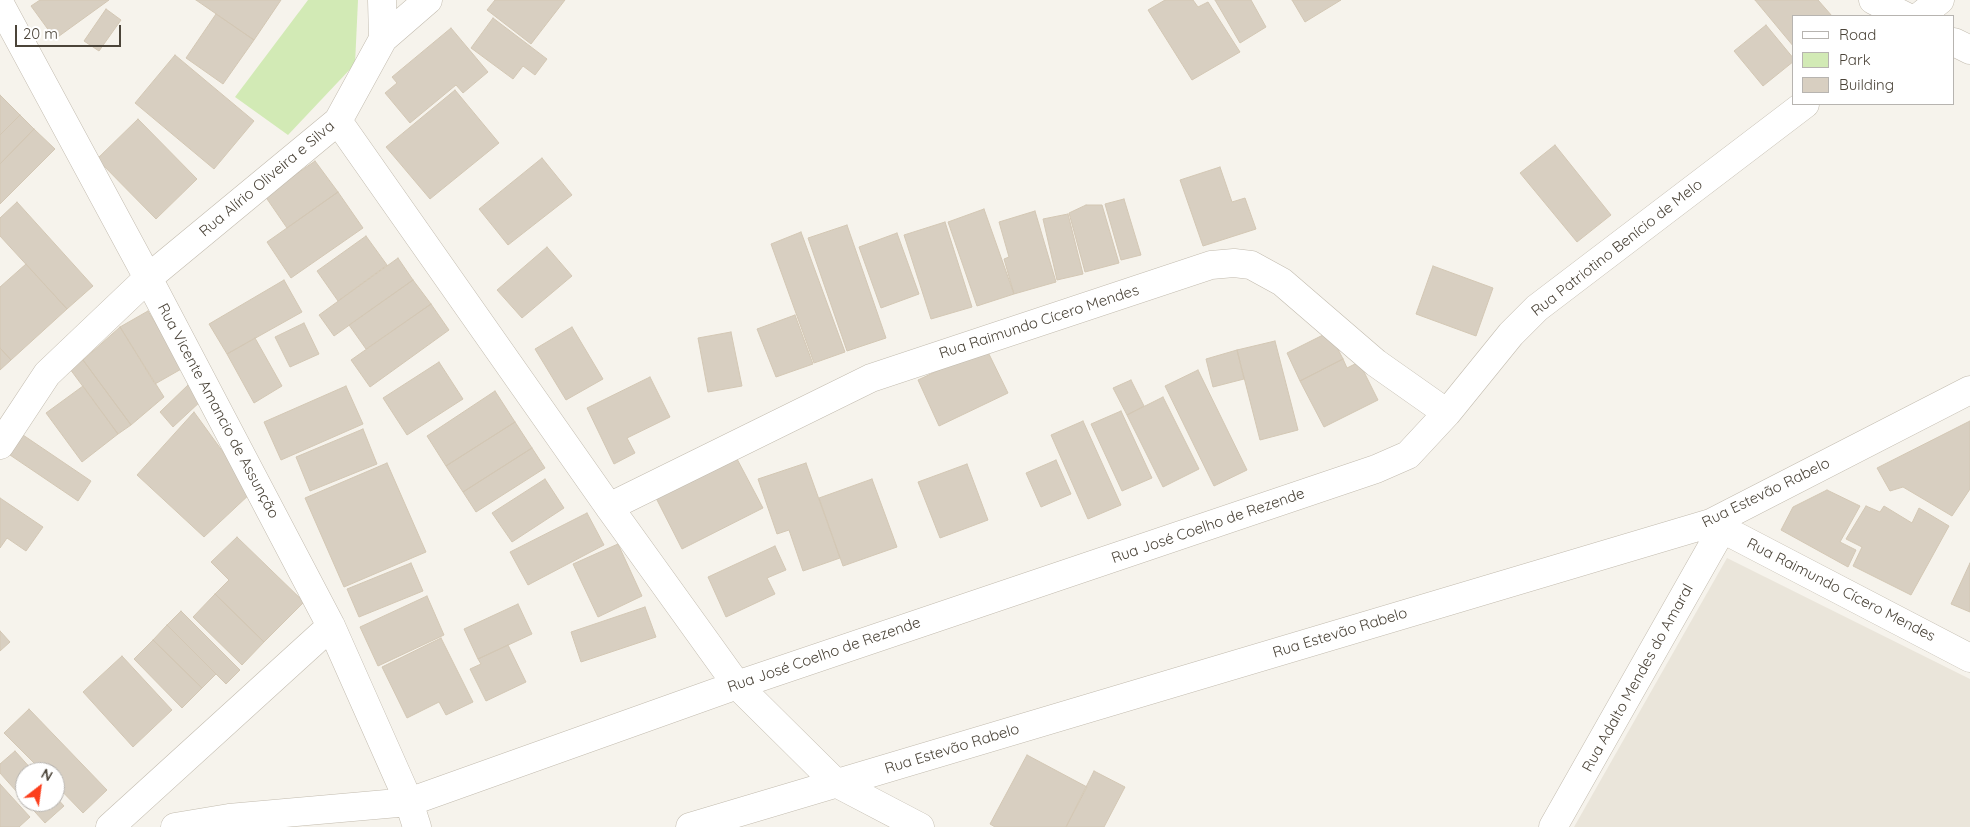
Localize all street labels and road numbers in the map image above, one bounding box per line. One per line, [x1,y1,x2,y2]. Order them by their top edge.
street label: Rua Alírio Oliveira e Silva [196,117,338,241]
street label: Rua Patriotino Benício de Melo [1528,176,1706,320]
street label: Rua Raimundo Cícero Mendes [937,281,1141,363]
street label: Rua Vicente Amancio de Assunção [153,300,283,522]
street label: Rua Estevão Rabelo [1699,454,1833,532]
street label: Rua José Coelho de Rezende [1109,484,1307,568]
street label: Rua Raimundo Cícero Mendes [1744,535,1938,645]
street label: Rua Adalto Mendes do Amaral [1579,581,1697,775]
street label: Rua Estevão Rabelo [1270,604,1410,662]
street label: Rua José Coelho de Rezende [725,613,923,697]
street label: Rua Estevão Rabelo [882,720,1022,778]

